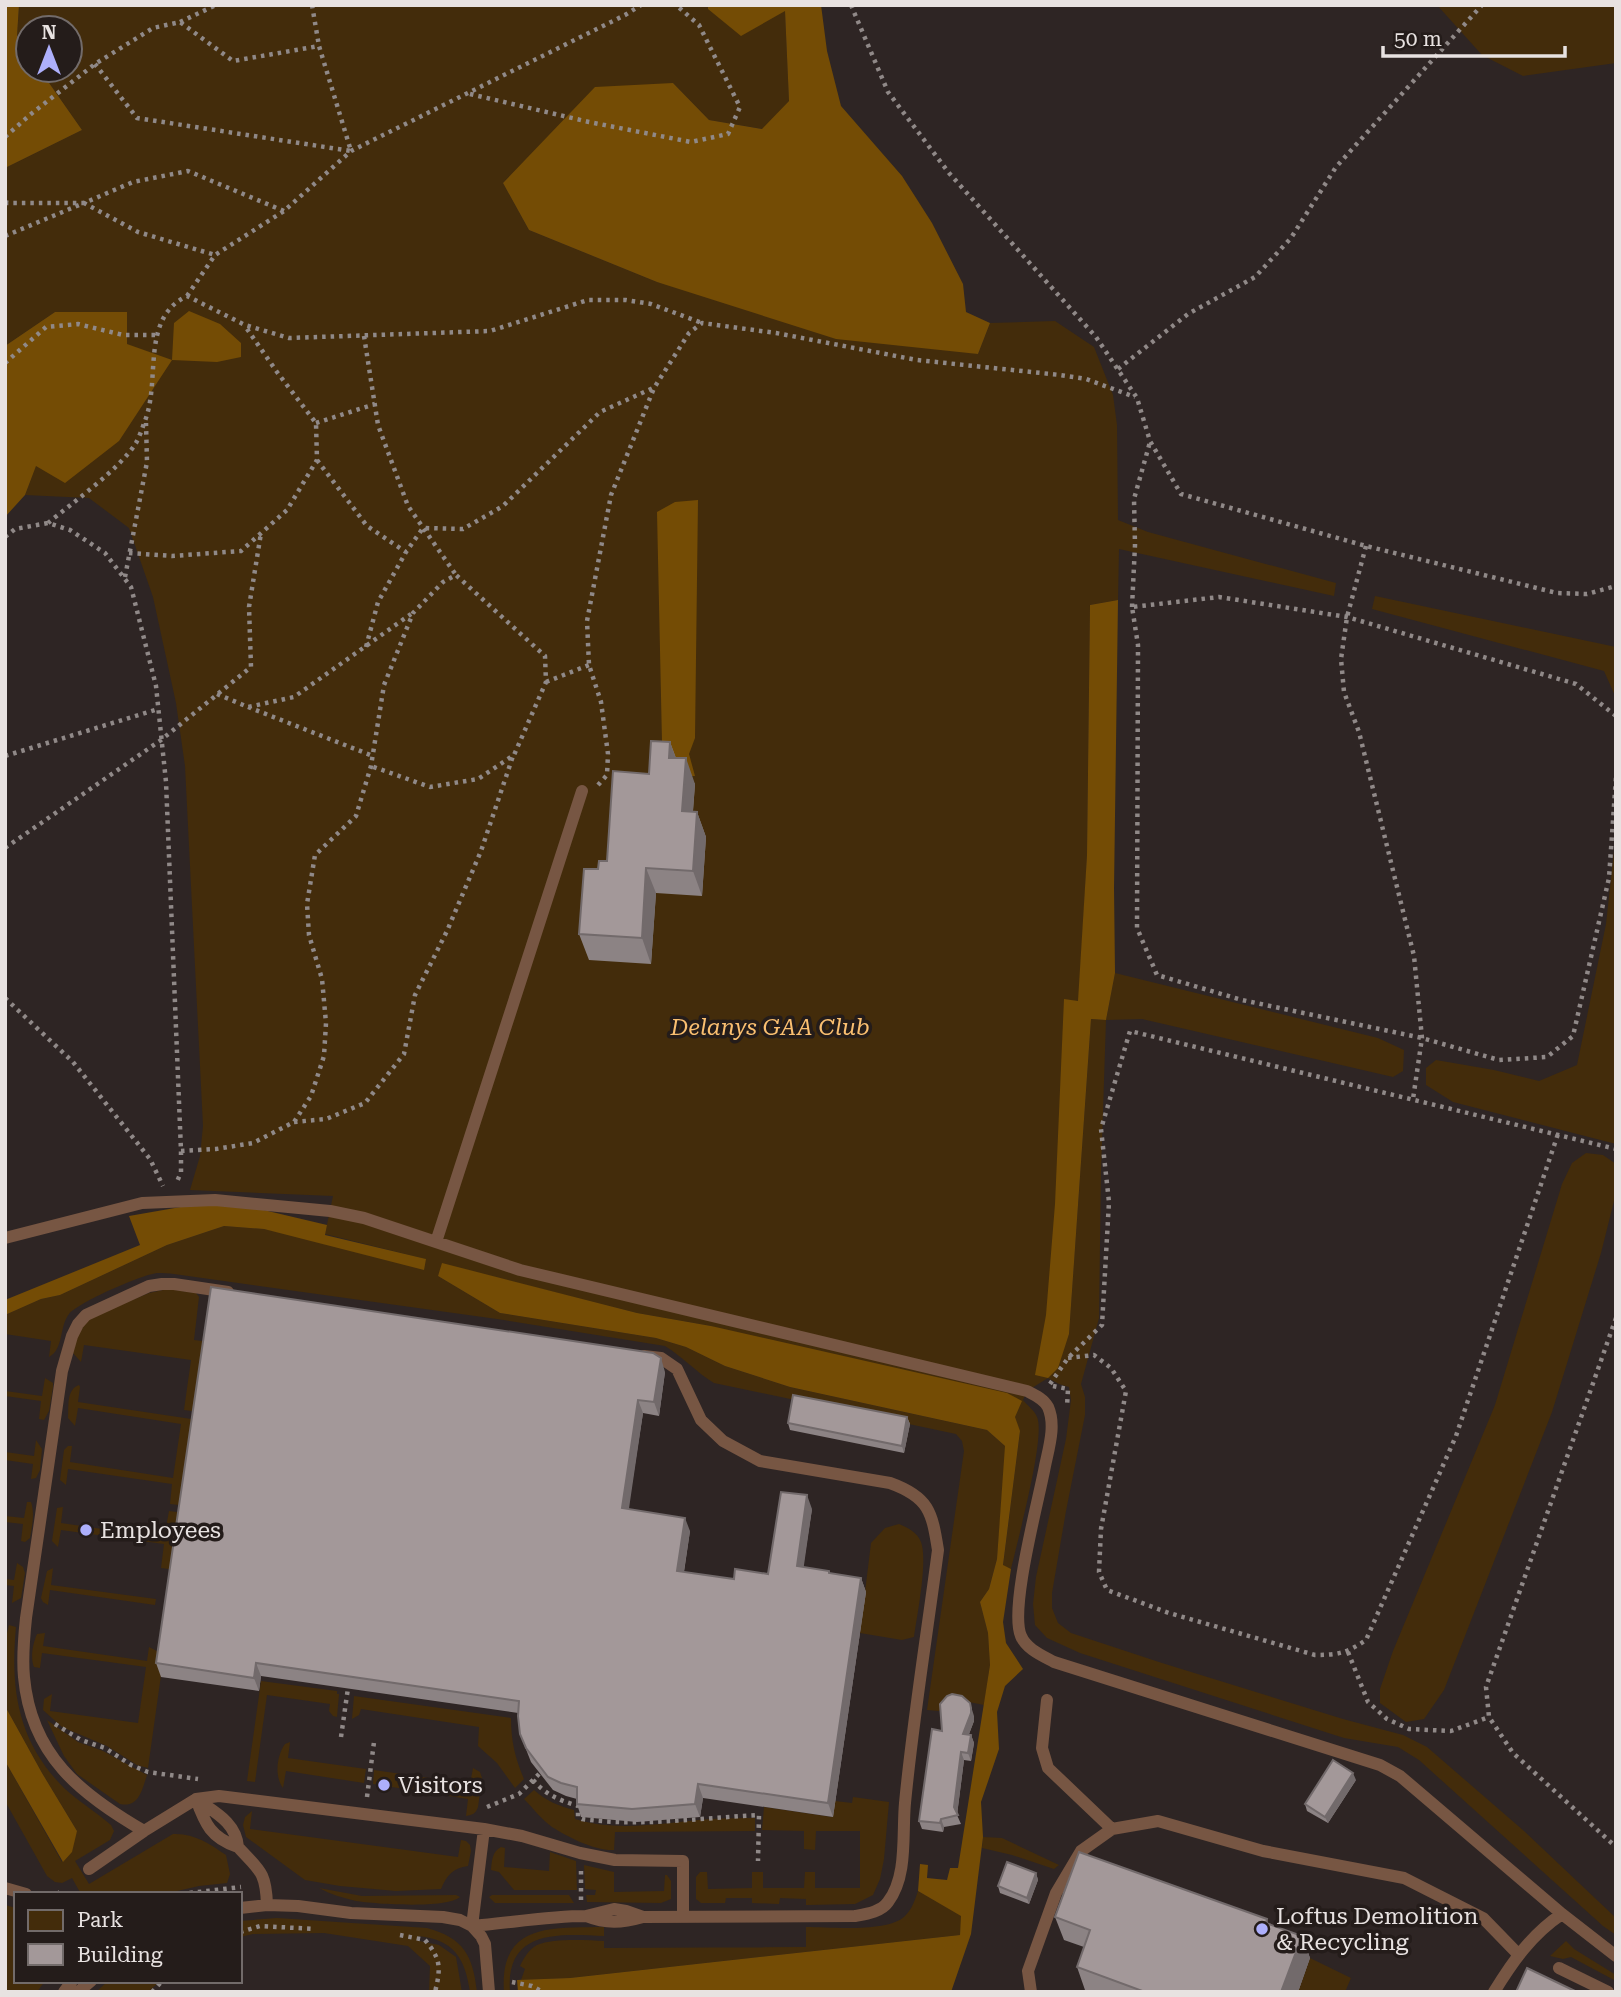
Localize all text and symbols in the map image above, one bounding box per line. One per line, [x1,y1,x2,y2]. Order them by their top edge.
north arrow [14,14,84,84]
scale bar [1383,14,1565,58]
text: N [42,21,57,44]
text: 50 m [1394,27,1442,51]
park label: Delanys GAA Club [669,1014,870,1041]
place label: Employees [100,1517,221,1544]
marker: Employees [78,1522,94,1538]
place label: Visitors [398,1772,483,1799]
marker: Visitors [376,1777,392,1793]
legend [14,1892,242,1983]
place label: Loftus Demolition & Recycling [1276,1903,1478,1956]
text: Park [77,1908,123,1932]
marker: Loftus Demolition & Recycling [1254,1921,1270,1937]
text: Building [77,1943,163,1967]

